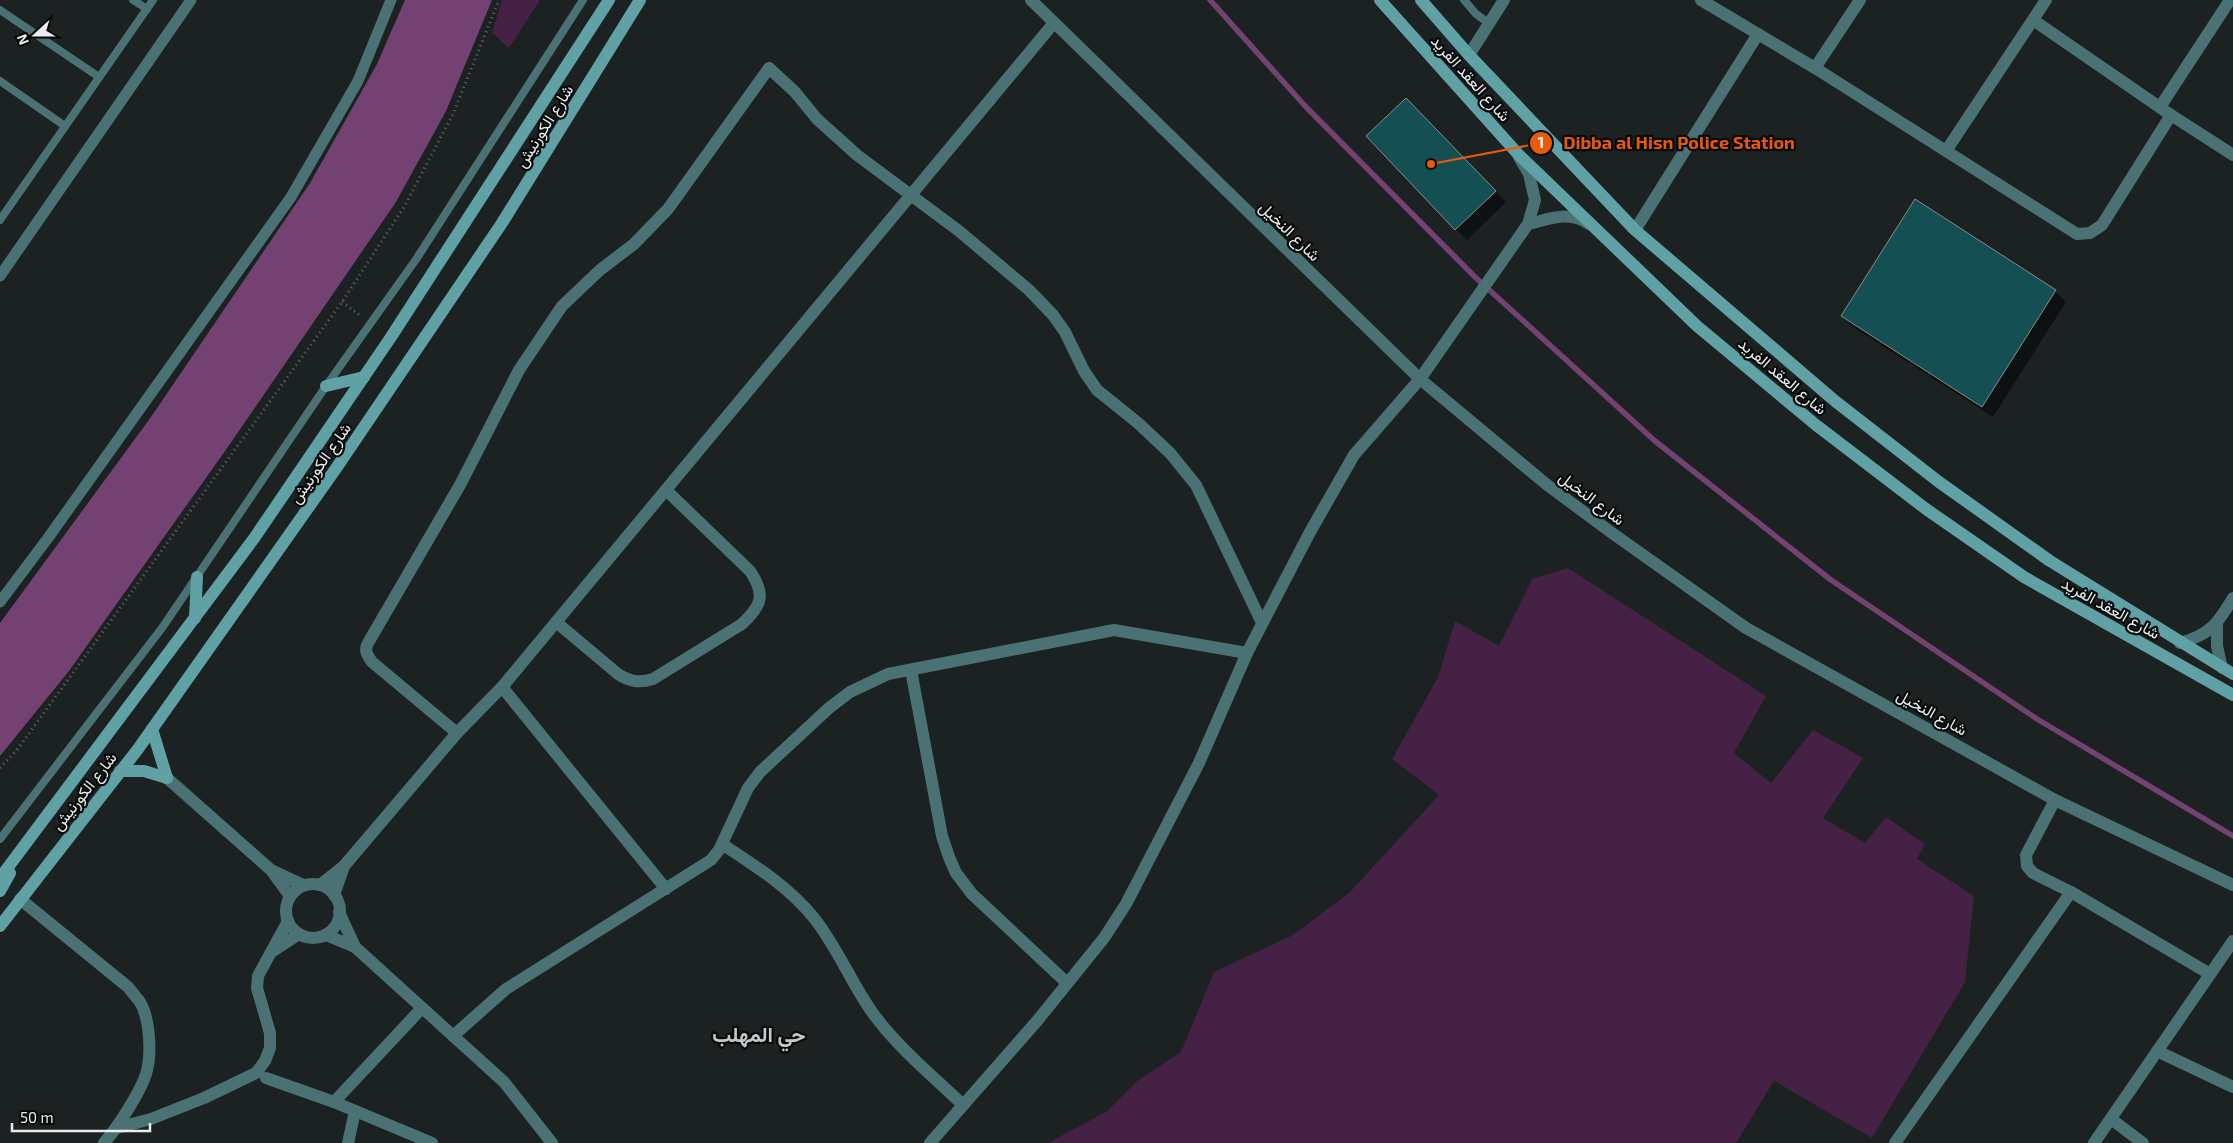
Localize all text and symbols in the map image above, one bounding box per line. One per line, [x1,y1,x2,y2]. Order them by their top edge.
north arrow [10,10,60,60]
street label: شارع العقد الفريد [1426,31,1515,127]
text: N [13,32,32,48]
street label: شارع الكورنيش [511,81,579,172]
callout: Dibba al Hisn Police Station [1528,126,1805,159]
text: Dibba al Hisn Police Station [1563,131,1795,153]
text: 1 [1538,133,1544,151]
street label: شارع النخيل [1254,197,1325,267]
street label: شارع العقد الفريد [1733,333,1831,420]
street label: شارع الكورنيش [285,419,357,508]
street label: شارع النخيل [1554,467,1629,531]
street label: شارع العقد الفريد [2057,573,2164,645]
street label: شارع النخيل [1892,684,1971,741]
street label: شارع الكورنيش [47,748,122,835]
district label: حي المهلب [712,1021,806,1052]
scale bar [12,1100,150,1132]
text: 50 m [20,1108,54,1126]

